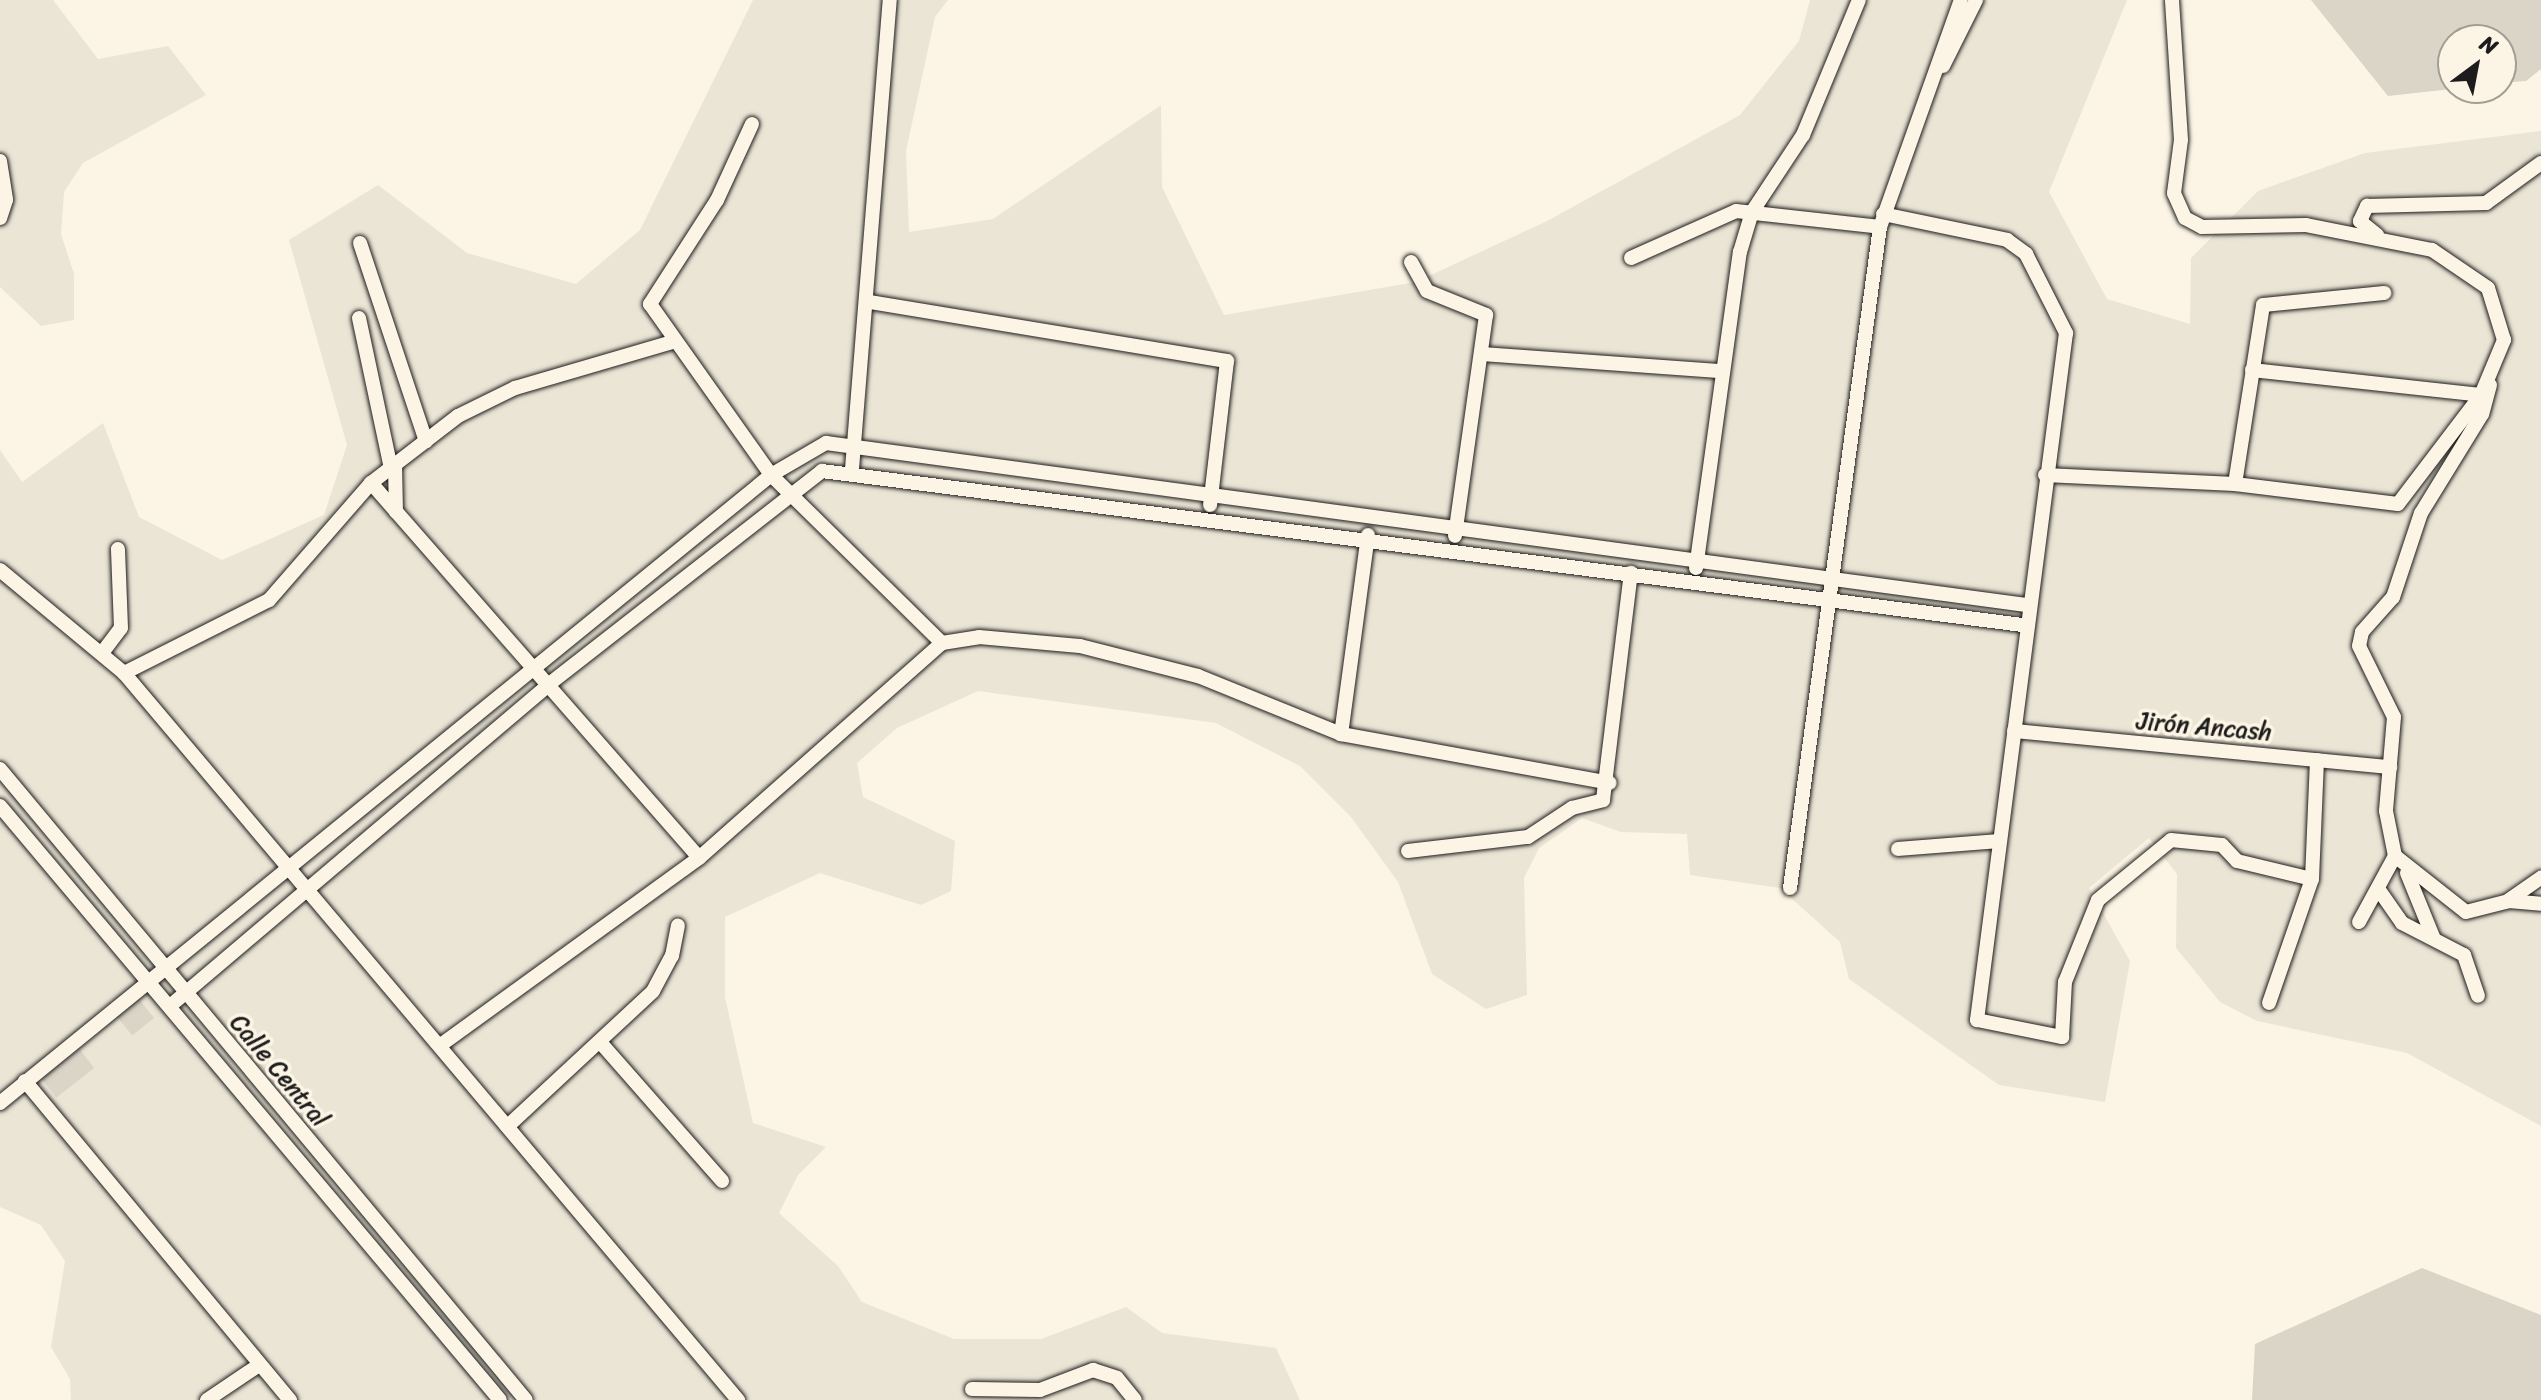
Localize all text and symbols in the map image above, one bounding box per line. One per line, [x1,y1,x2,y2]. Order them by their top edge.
north arrow [2437,24,2517,104]
text: N [2472,24,2506,65]
street label: Jirón Ancash [2136,707,2272,747]
street label: Calle Central [223,1009,335,1133]

